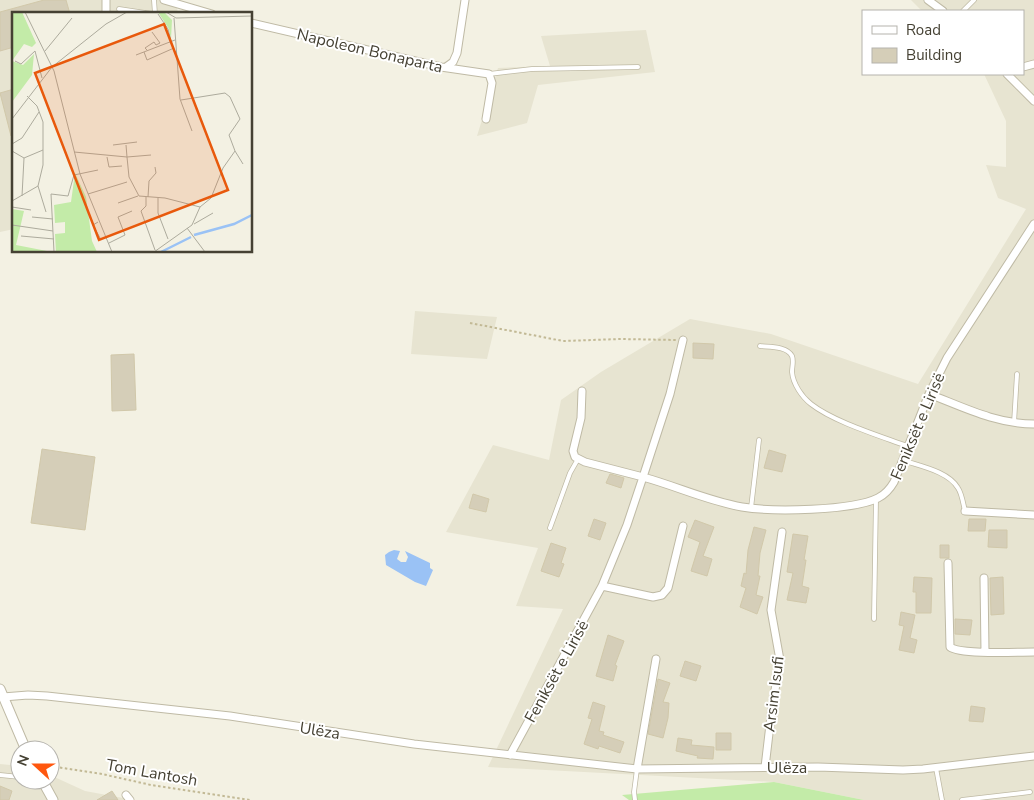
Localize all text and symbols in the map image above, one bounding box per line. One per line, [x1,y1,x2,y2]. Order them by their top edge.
legend [862,10,1024,75]
inset map [12,12,252,252]
text: Road [906,20,941,40]
street label: Napoleon Bonaparta [295,23,445,78]
text: Building [906,45,962,65]
street label: Feniksët e Lirisë [885,370,950,483]
street label: Feniksët e Lirisë [520,616,594,727]
street label: Arsim Isufi [758,655,790,733]
street label: Ulëza [298,717,342,745]
north arrow [10,740,60,790]
text: N [13,752,34,769]
street label: Tom Lantosh [104,754,199,792]
street label: Ulëza [767,757,807,779]

